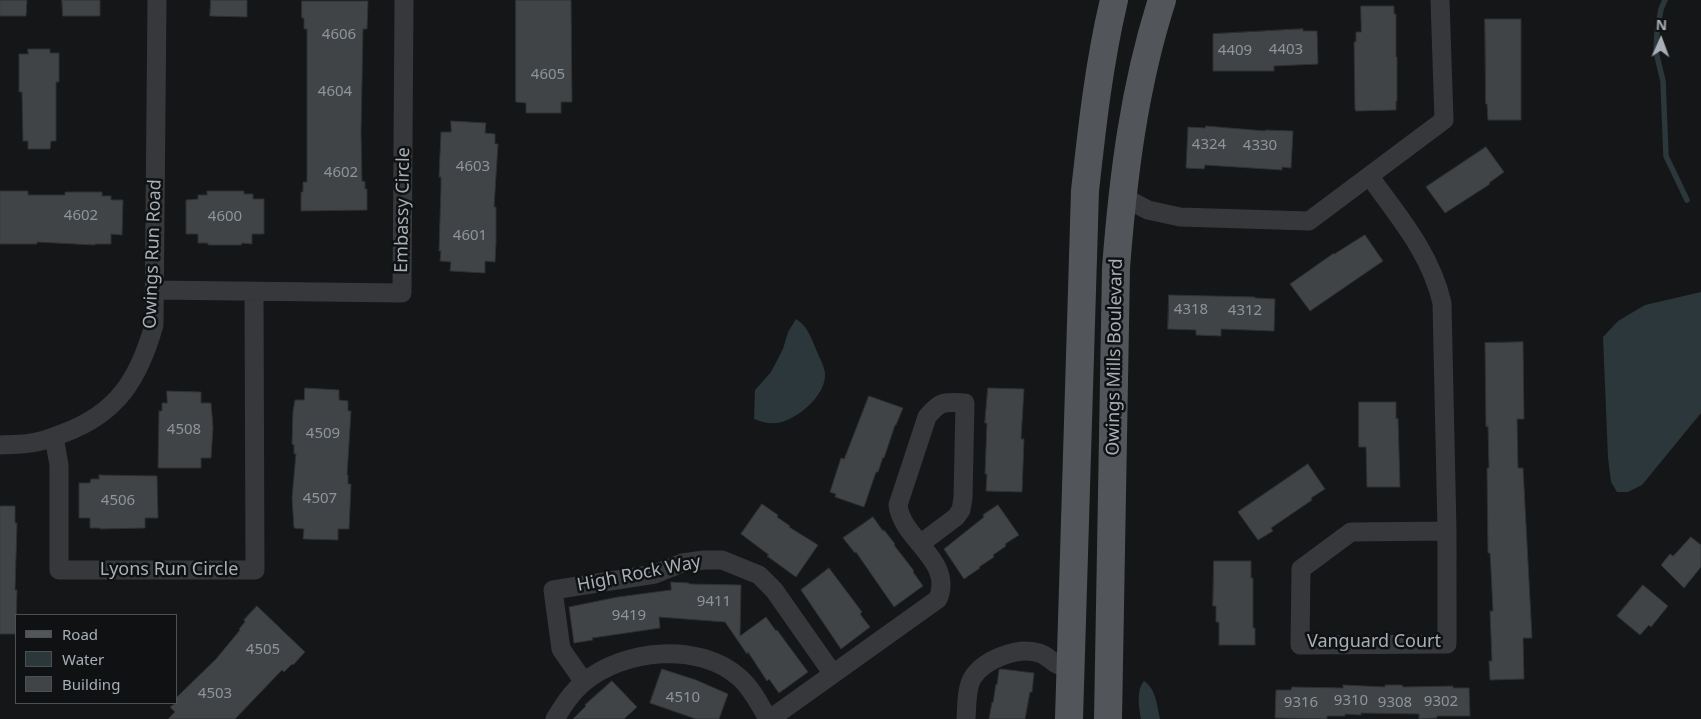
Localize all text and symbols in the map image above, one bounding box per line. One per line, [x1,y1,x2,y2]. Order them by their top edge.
north arrow [1636,15,1686,65]
text: N [1656,15,1668,34]
house number: 4606 [322,26,356,44]
house number: 4403 [1269,41,1303,59]
house number: 4409 [1218,42,1252,60]
house number: 4605 [531,66,565,84]
house number: 4604 [318,83,352,101]
house number: 4324 [1192,136,1226,154]
house number: 4330 [1243,137,1277,155]
street label: Embassy Circle [391,147,415,273]
house number: 4603 [456,158,490,176]
house number: 4602 [324,164,358,182]
street label: Owings Run Road [140,179,166,329]
house number: 4602 [64,207,98,225]
house number: 4600 [208,208,242,226]
house number: 4601 [453,227,487,245]
street label: Owings Mills Boulevard [1102,258,1128,456]
house number: 4318 [1174,301,1208,319]
house number: 4312 [1228,302,1262,320]
house number: 4508 [167,421,201,439]
house number: 4509 [306,425,340,443]
house number: 4507 [303,490,337,508]
house number: 4506 [101,492,135,510]
street label: High Rock Way [575,551,703,597]
street label: Lyons Run Circle [100,559,238,581]
house number: 9411 [697,593,731,611]
house number: 9419 [612,607,646,625]
legend [15,614,178,704]
text: Road [62,624,98,644]
street label: Vanguard Court [1307,631,1441,653]
house number: 4505 [246,641,280,659]
text: Water [62,649,104,669]
text: Building [62,674,120,694]
house number: 4503 [198,685,232,703]
house number: 4510 [666,689,700,707]
house number: 9310 [1334,692,1368,710]
house number: 9302 [1424,693,1458,711]
house number: 9316 [1284,694,1318,712]
house number: 9308 [1378,694,1412,712]

